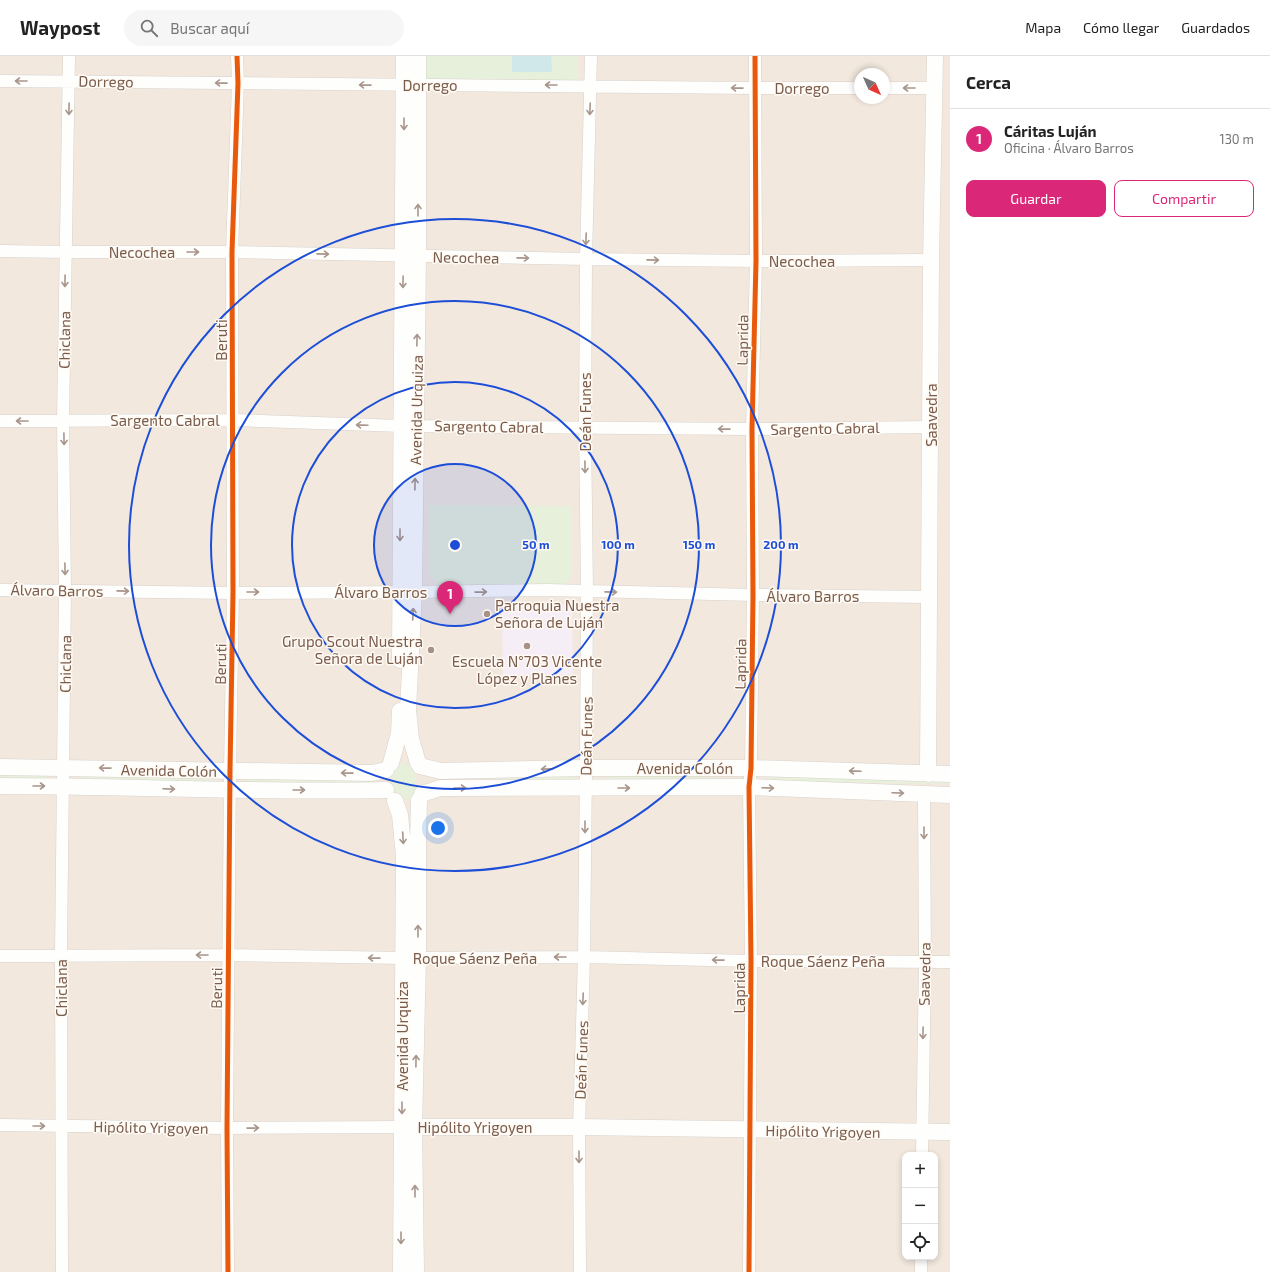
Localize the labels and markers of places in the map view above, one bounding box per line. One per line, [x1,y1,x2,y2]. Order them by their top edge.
centre of rings [448,538,462,552]
pin: 1 [437,581,463,614]
place label: Parroquia Nuestra Señora de Luján [495,596,620,632]
marker: Parroquia Nuestra Señora de Luján [482,609,492,619]
place label: Grupo Scout Nuestra Señora de Luján [282,632,423,668]
marker: Escuela N°703 Vicente López y Planes [522,641,532,651]
marker: Grupo Scout Nuestra Señora de Luján [426,645,436,655]
place label: Escuela N°703 Vicente López y Planes [452,652,602,687]

